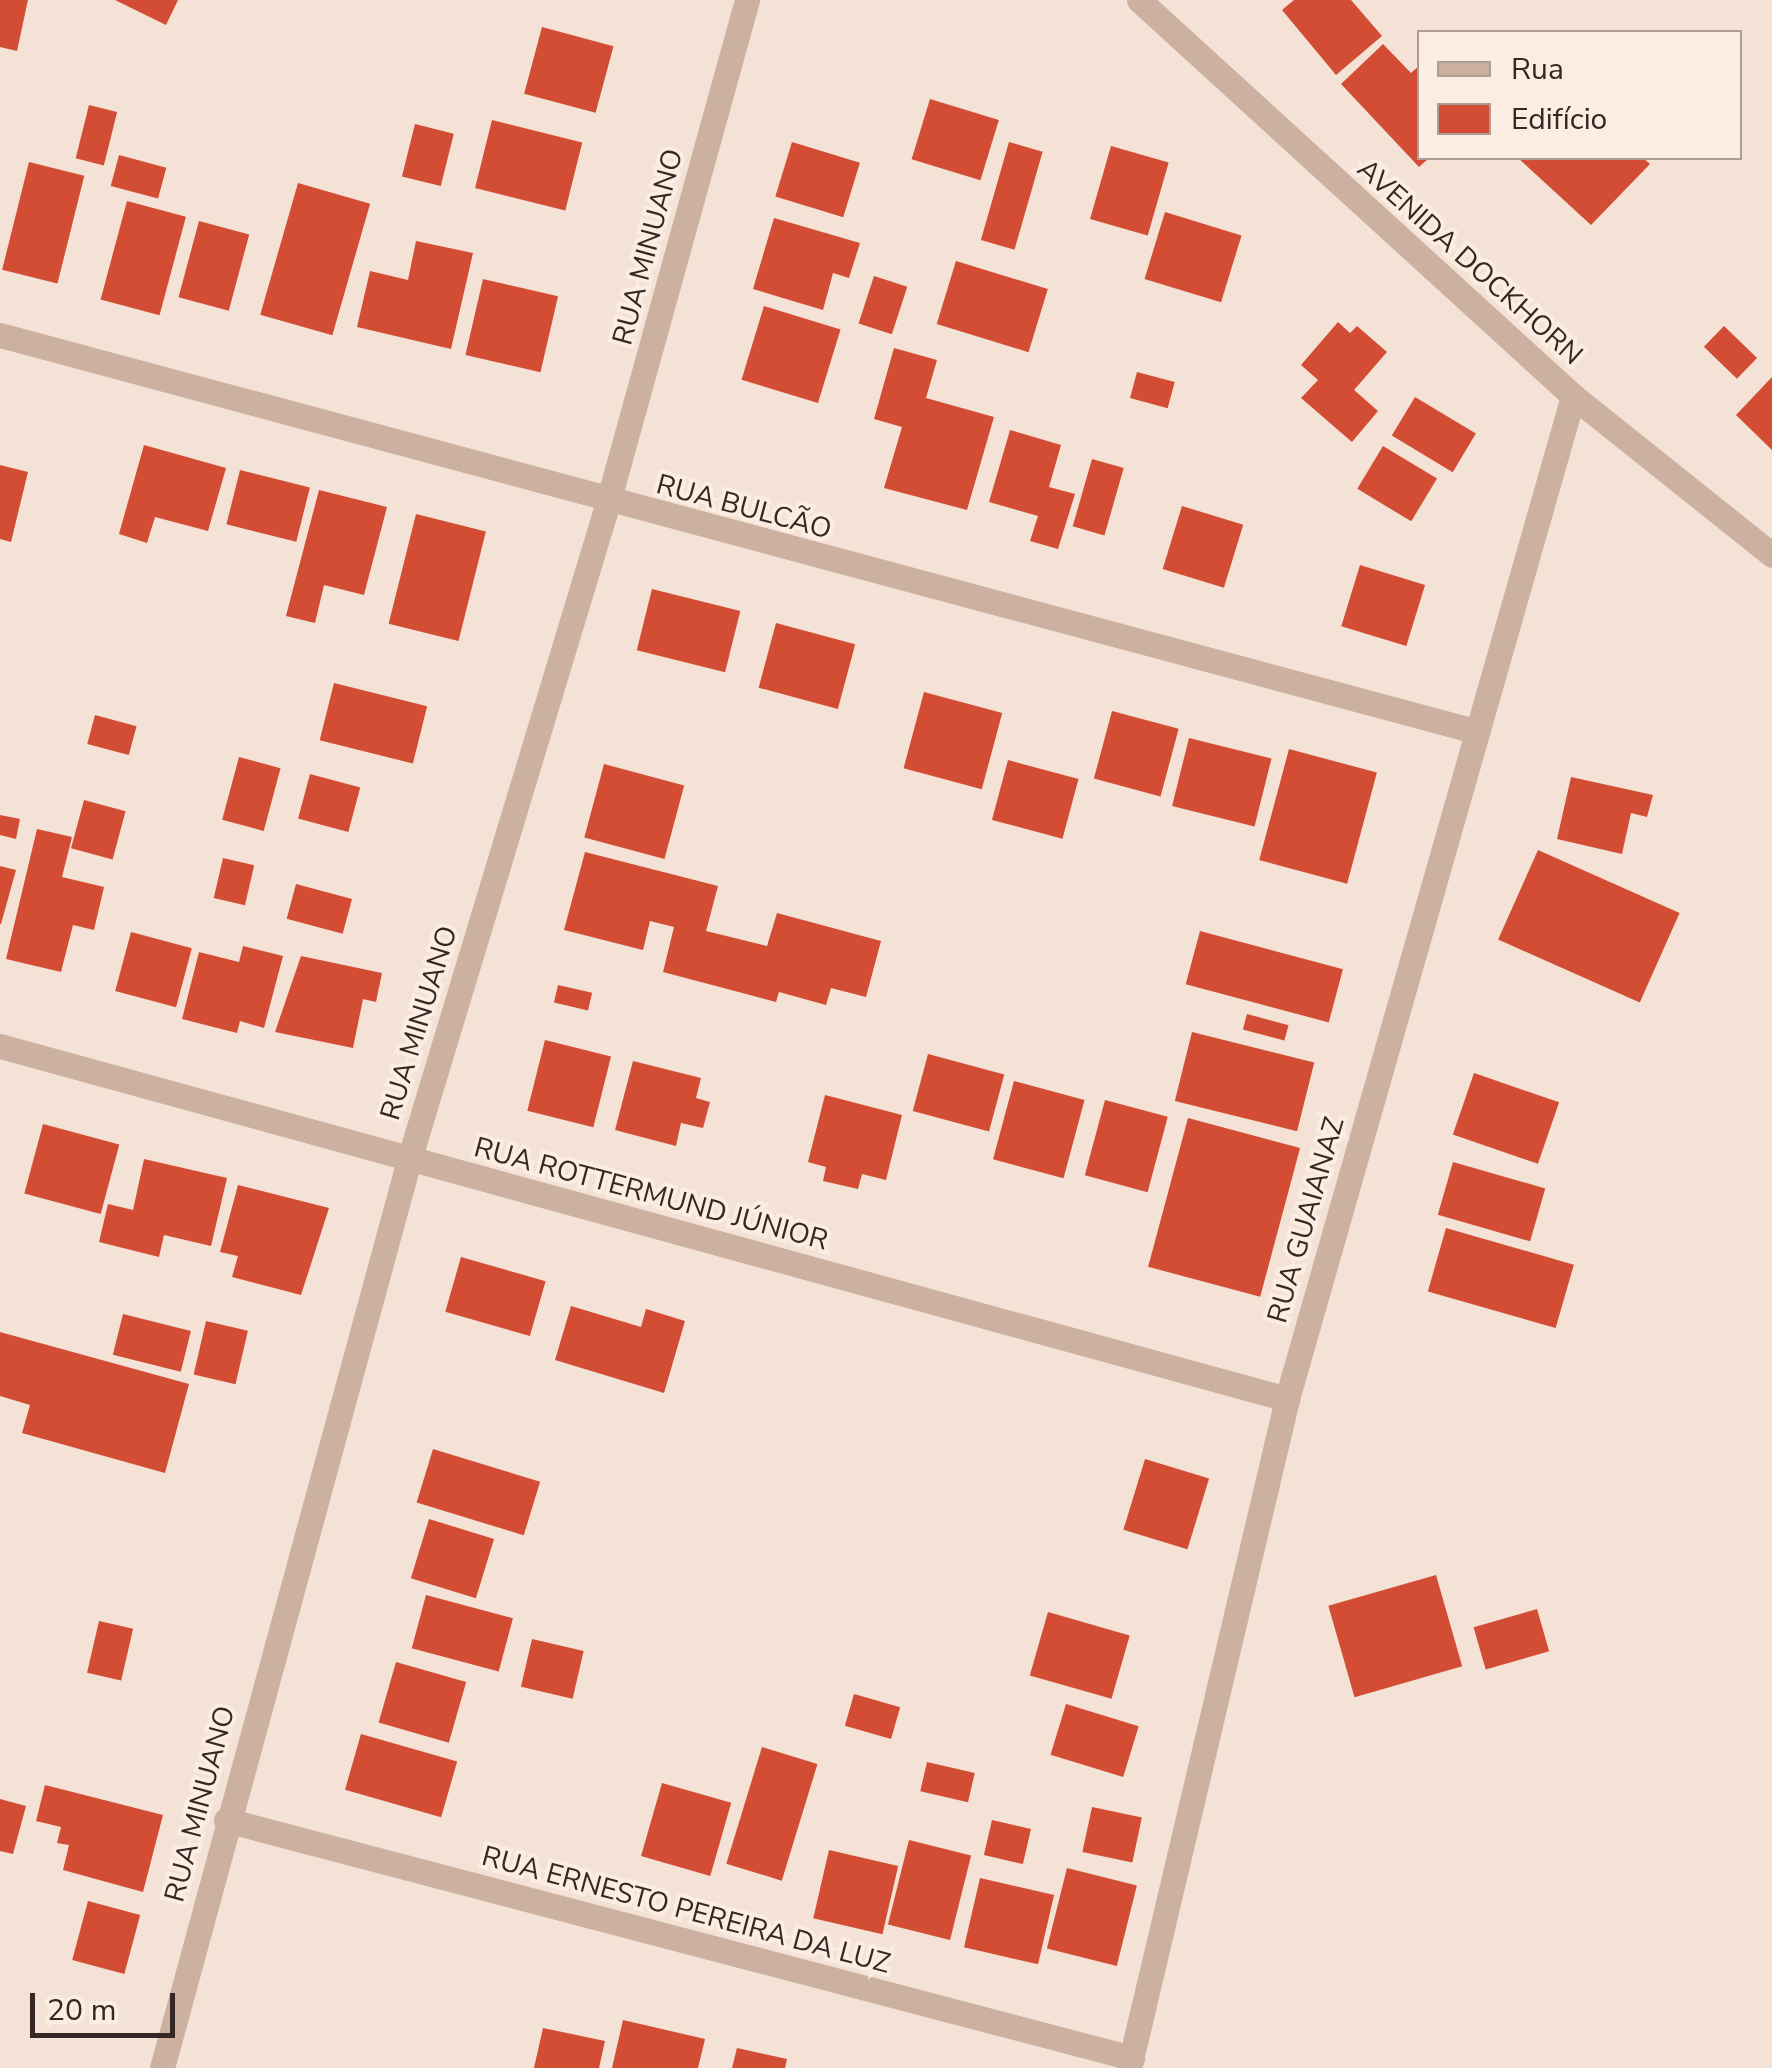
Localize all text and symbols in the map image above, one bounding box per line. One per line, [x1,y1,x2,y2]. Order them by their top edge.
legend [1417,30,1742,160]
text: Rua [1511,49,1564,90]
text: Edifício [1511,99,1607,140]
street label: RUA MINUANO [606,145,690,349]
street label: AVENIDA DOCKHORN [1351,152,1589,372]
street label: RUA BULCÃO [653,467,835,547]
street label: RUA MINUANO [374,922,464,1124]
street label: RUA GUAIANAZ [1261,1113,1351,1327]
street label: RUA ROTTERMUND JÚNIOR [470,1131,832,1257]
street label: RUA MINUANO [158,1702,242,1906]
street label: RUA ERNESTO PEREIRA DA LUZ [478,1839,894,1981]
scale bar [35,1973,180,2035]
text: 20 m [47,1990,116,2031]

